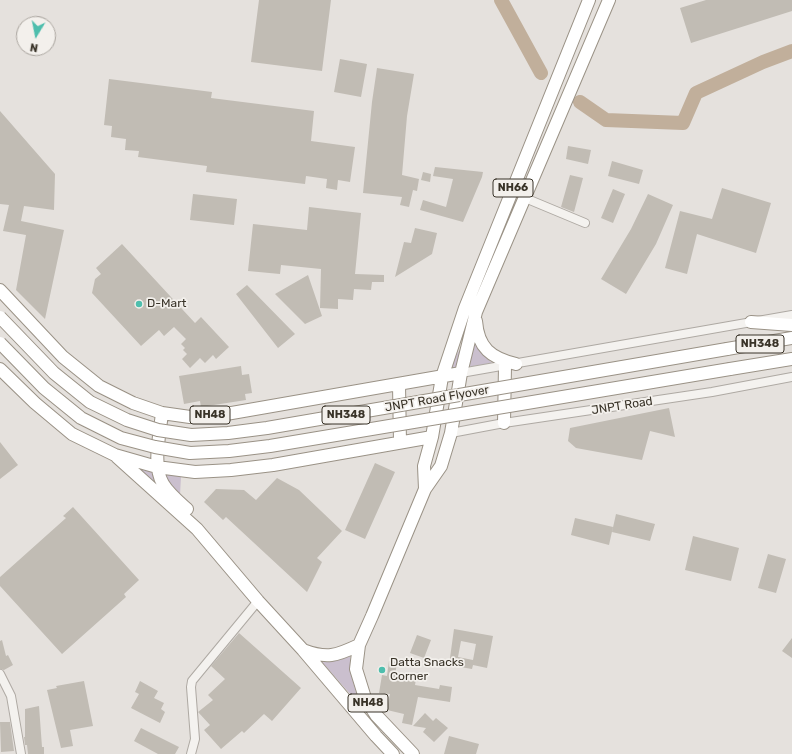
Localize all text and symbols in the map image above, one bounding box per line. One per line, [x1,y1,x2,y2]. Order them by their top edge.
north arrow [16,16,56,56]
text: N [29,40,39,54]
road number: NH66 [493,179,533,197]
place label: D-Mart [147,297,186,311]
marker: D-Mart [134,299,144,309]
road number: NH348 [736,335,784,353]
street label: JNPT Road Flyover [384,383,490,415]
street label: JNPT Road [590,394,654,418]
road number: NH48 [190,406,230,424]
road number: NH348 [322,406,370,424]
place label: Datta Snacks Corner [390,656,464,684]
marker: Datta Snacks Corner [377,665,387,675]
road number: NH48 [348,694,388,712]

